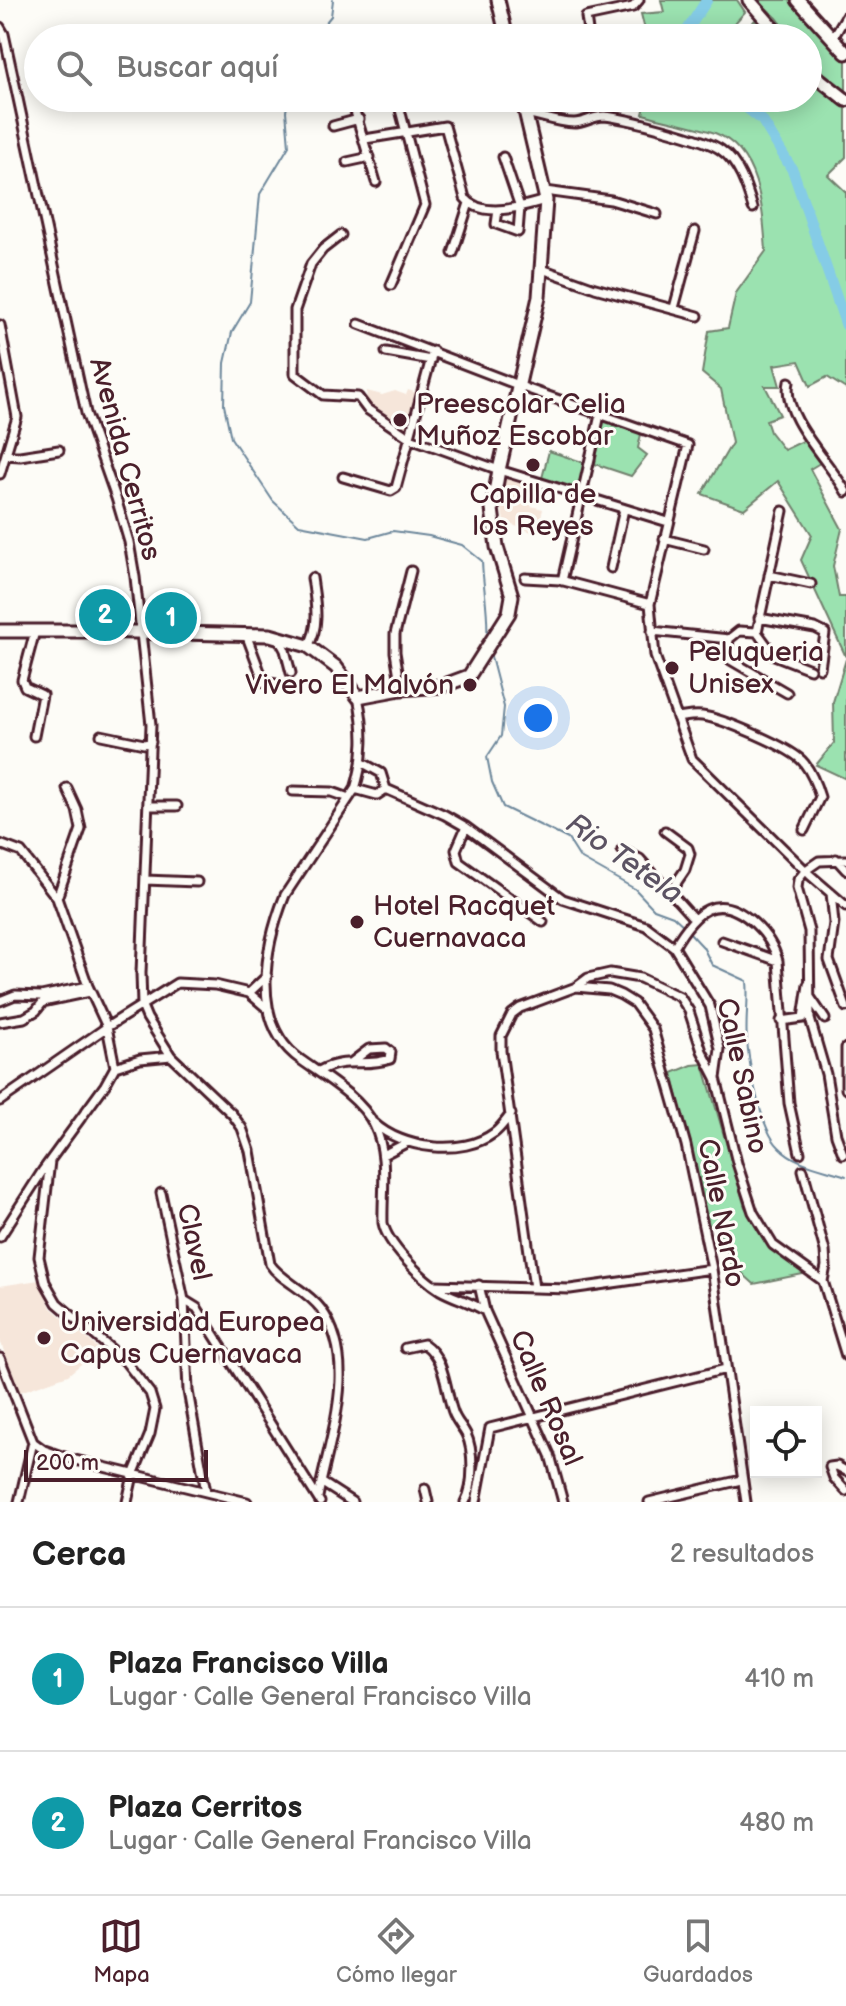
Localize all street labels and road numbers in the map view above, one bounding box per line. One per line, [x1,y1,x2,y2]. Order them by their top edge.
street label: Avenida Cerritos [82,354,168,564]
street label: Calle Sabino [709,995,775,1157]
street label: Calle Nardo [690,1136,752,1290]
street label: Clavel [170,1201,218,1283]
street label: Calle Rosal [503,1325,589,1471]

